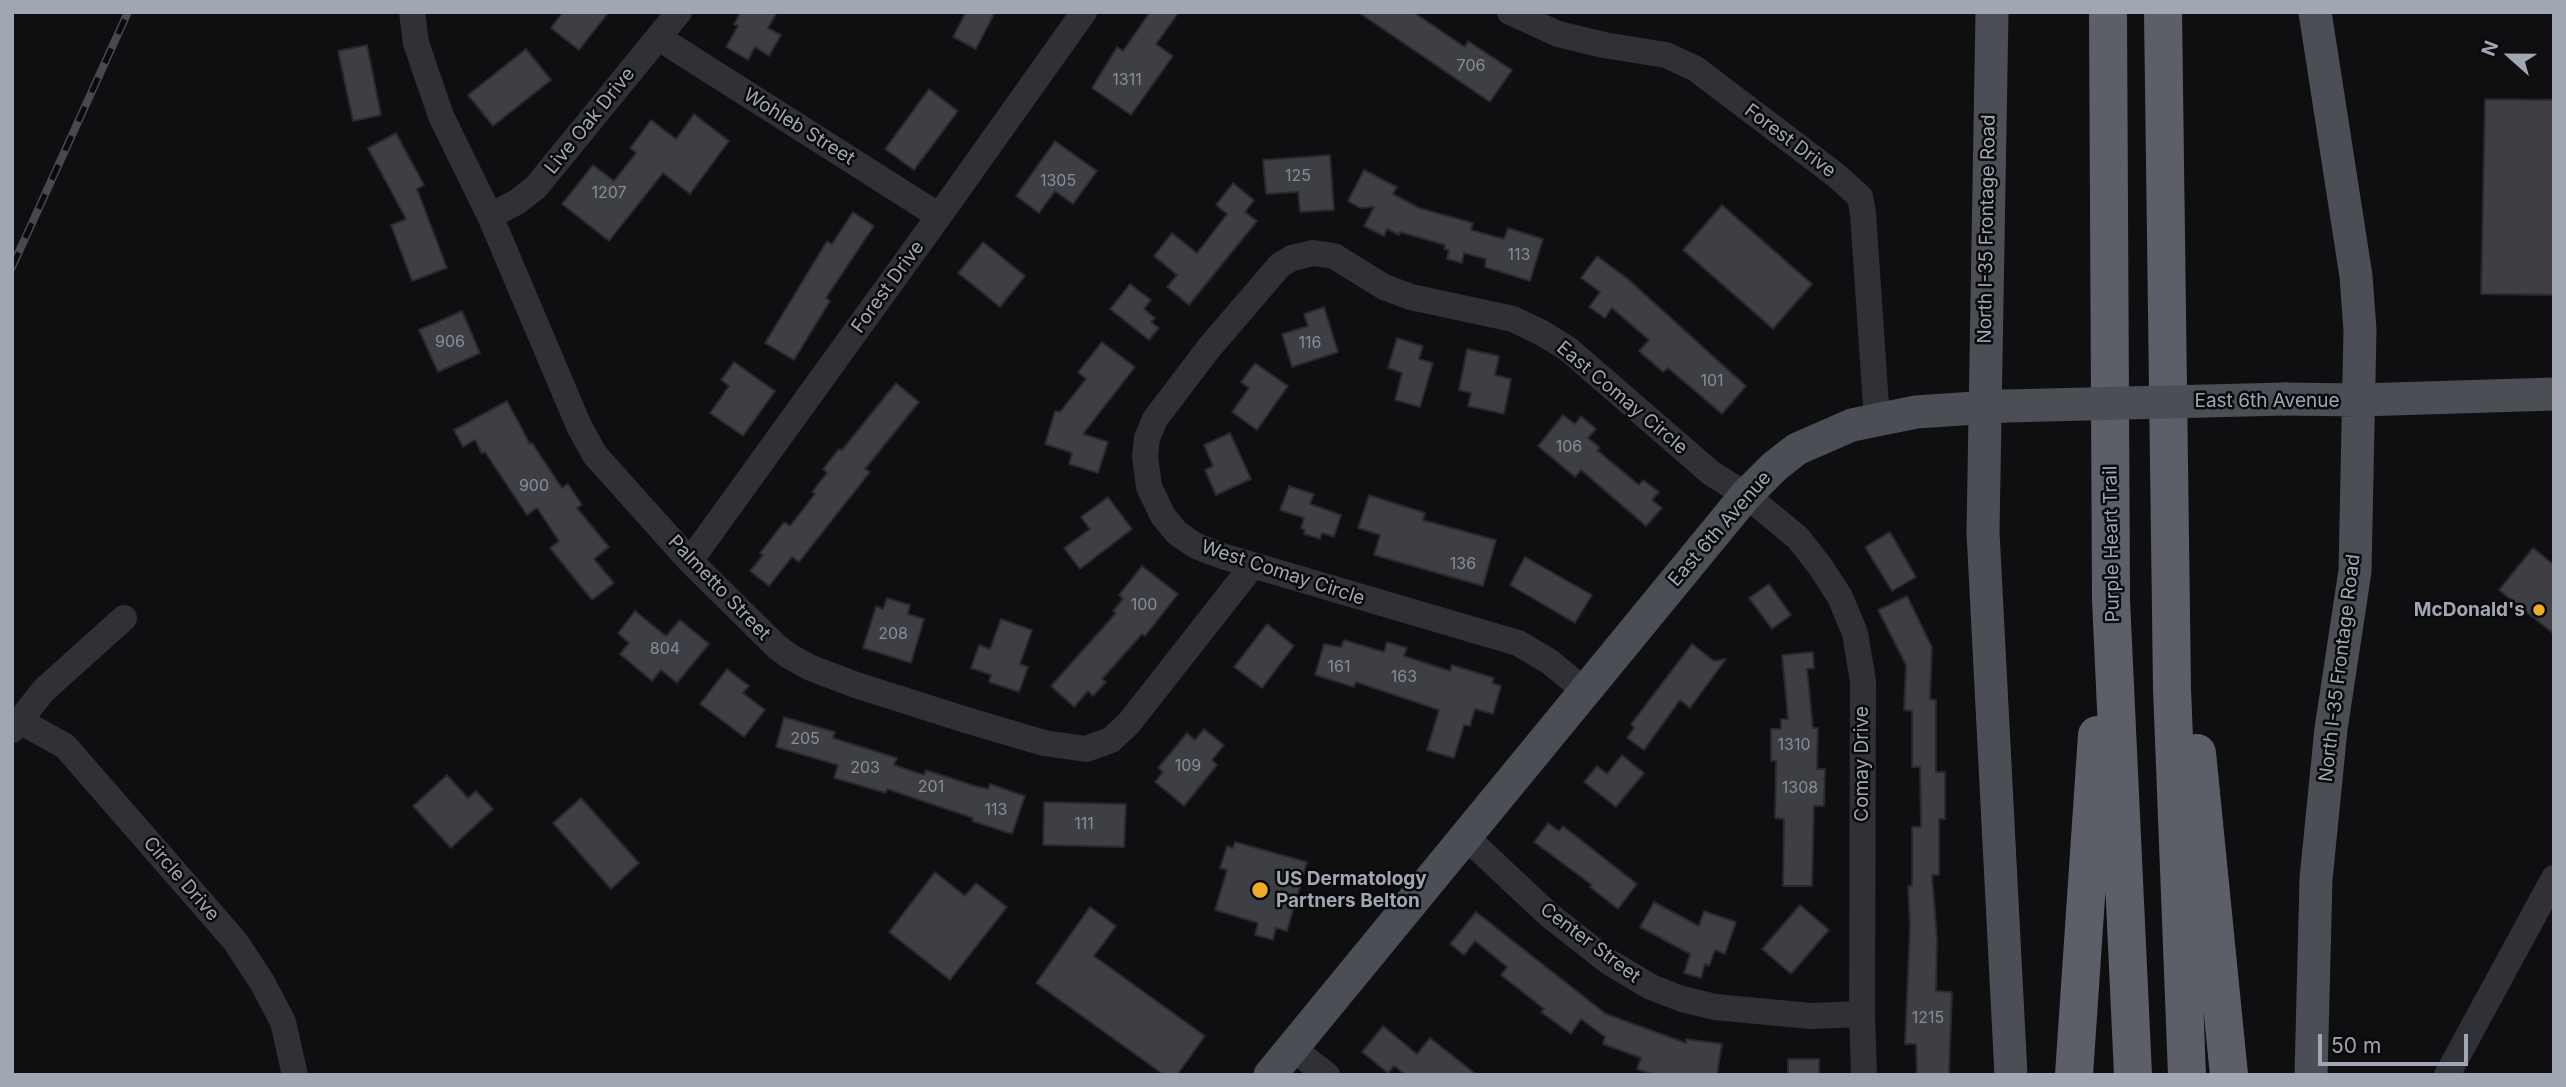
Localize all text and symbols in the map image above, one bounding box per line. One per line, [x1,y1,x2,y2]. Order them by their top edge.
north arrow [2475,21,2545,91]
text: N [2477,37,2503,59]
house number: 706 [1457,56,1485,76]
street label: Live Oak Drive [540,63,640,179]
house number: 1311 [1112,70,1142,90]
street label: Wohleb Street [739,84,859,170]
street label: Forest Drive [1740,99,1840,183]
street label: North I-35 Frontage Road [1974,114,2000,344]
house number: 125 [1285,166,1311,186]
house number: 1305 [1040,171,1076,191]
house number: 1207 [591,183,627,203]
street label: Forest Drive [847,236,929,338]
house number: 113 [1508,245,1530,265]
house number: 906 [435,332,465,352]
house number: 116 [1299,333,1321,353]
street label: East Comay Circle [1552,337,1692,459]
house number: 101 [1700,371,1724,391]
street label: East 6th Avenue [2195,390,2339,412]
house number: 106 [1556,437,1582,457]
street label: Purple Heart Trail [2099,465,2125,623]
street label: East 6th Avenue [1664,467,1776,591]
house number: 900 [519,476,549,496]
street label: Palmetto Street [663,531,775,645]
street label: West Comay Circle [1198,536,1368,610]
street label: North I-35 Frontage Road [2315,553,2365,783]
house number: 136 [1450,554,1476,574]
house number: 100 [1131,595,1157,615]
place label: McDonald's [2414,599,2525,621]
marker: McDonald's [2531,602,2547,618]
house number: 208 [878,624,908,644]
house number: 804 [650,639,680,659]
house number: 161 [1328,657,1350,677]
house number: 163 [1391,667,1417,687]
street label: Comay Drive [1851,706,1873,822]
house number: 205 [790,729,820,749]
house number: 1310 [1778,735,1810,755]
house number: 109 [1175,756,1201,776]
house number: 203 [850,758,880,778]
house number: 201 [918,777,944,797]
house number: 1308 [1782,778,1818,798]
house number: 113 [985,800,1007,820]
house number: 111 [1074,814,1094,834]
street label: Circle Drive [138,832,224,926]
place label: US Dermatology Partners Belton [1276,868,1427,912]
marker: US Dermatology Partners Belton [1250,880,1270,900]
street label: Center Street [1535,898,1645,988]
house number: 1215 [1912,1008,1944,1028]
scale bar [2321,1020,2472,1064]
text: 50 m [2331,1033,2381,1058]

